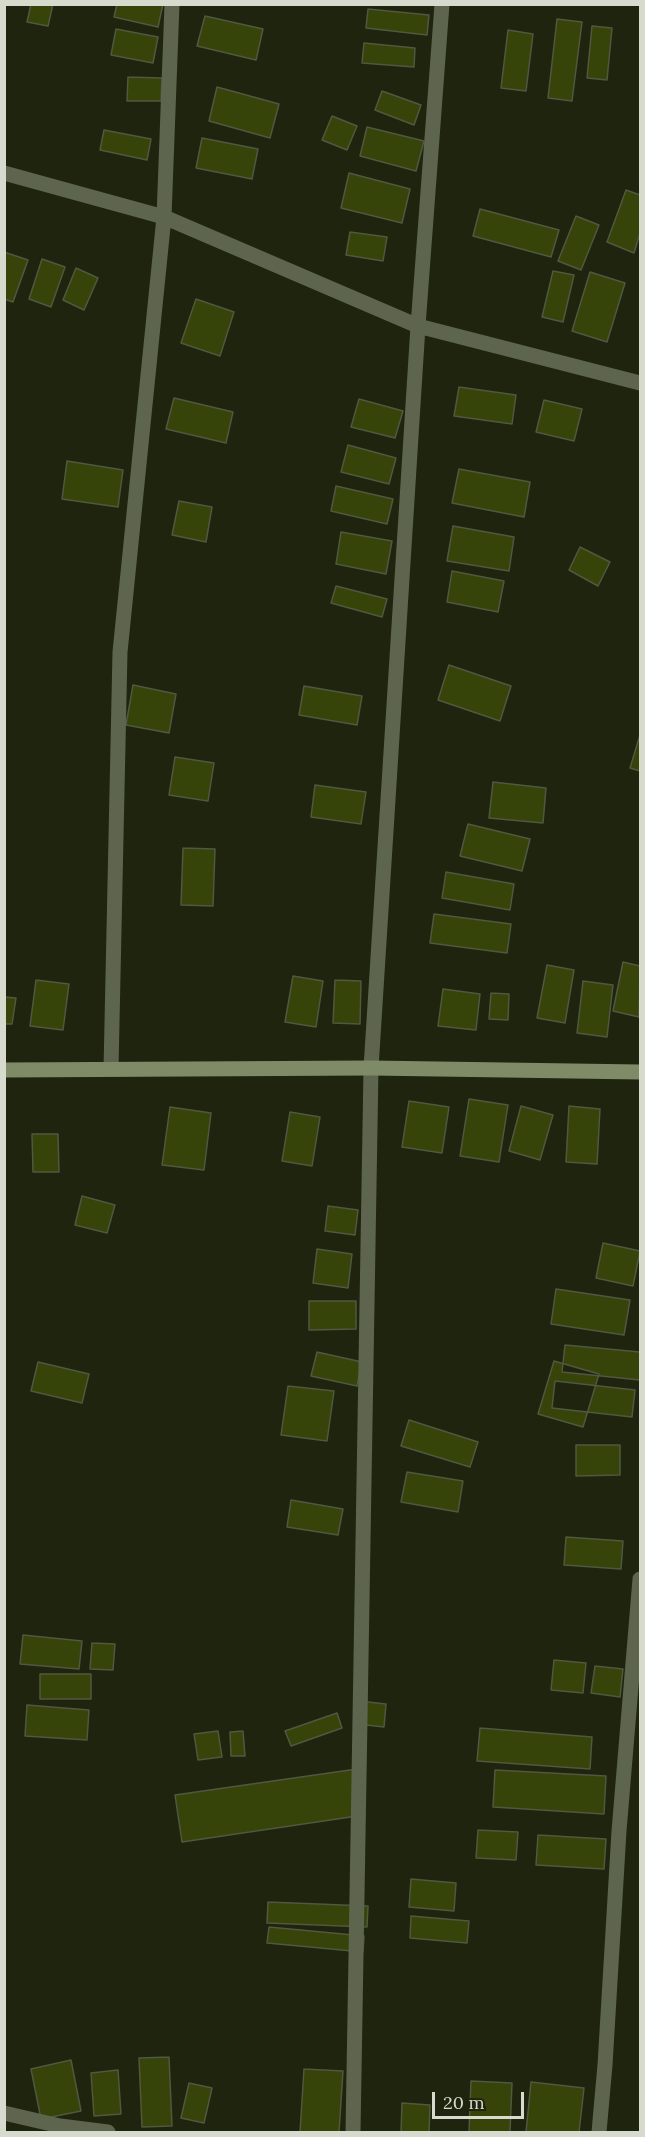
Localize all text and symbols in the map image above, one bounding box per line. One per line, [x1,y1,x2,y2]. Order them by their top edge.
scale bar [435,2080,526,2118]
text: 20 m [443,2091,485,2114]

